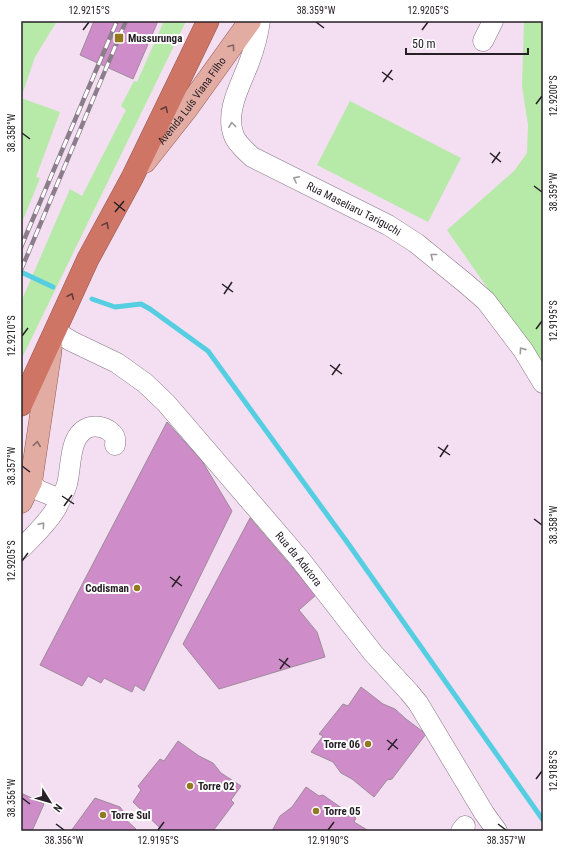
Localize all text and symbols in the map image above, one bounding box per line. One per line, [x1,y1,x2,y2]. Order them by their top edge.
text: 12.9215°S [68,5,110,16]
text: 38.359°W [297,5,336,16]
text: 12.9205°S [407,5,449,16]
scale bar [406,30,528,56]
marker: Mussurunga [113,32,125,44]
place label: Mussurunga [128,32,182,45]
text: 50 m [412,37,436,51]
one-way arrow [227,45,234,52]
street label: Avenida Luís Viana Filho [155,54,229,147]
text: 12.9200°S [548,75,559,117]
one-way arrow [160,106,168,114]
text: 38.358°W [6,113,17,152]
one-way arrow [228,122,237,128]
text: 38.359°W [548,172,559,211]
one-way arrow [293,176,300,183]
street label: Rua Maseliaru Tariguchi [305,179,403,238]
one-way arrow [102,222,109,229]
one-way arrow [431,254,438,261]
one-way arrow [67,293,75,300]
text: 12.9195°S [548,300,559,342]
text: 12.9210°S [6,315,17,357]
one-way arrow [520,347,527,354]
one-way arrow [32,441,41,447]
text: 38.357°W [6,446,17,485]
text: 38.358°W [548,505,559,544]
one-way arrow [38,523,45,530]
street label: Rua da Adutora [273,529,325,589]
text: 12.9205°S [6,540,17,582]
place label: Codisman [85,582,129,595]
marker: Codisman [132,583,142,593]
place label: Torre 06 [324,738,360,751]
marker: Torre 06 [363,739,373,749]
text: 12.9185°S [548,750,559,792]
text: 38.356°W [6,778,17,817]
place label: Torre 02 [198,780,235,793]
marker: Torre 02 [185,781,195,791]
north arrow [30,782,70,822]
text: N [50,801,65,815]
place label: Torre 05 [324,805,361,818]
marker: Torre 05 [311,806,321,816]
place label: Torre Sul [111,809,151,822]
marker: Torre Sul [98,810,108,820]
text: 38.356°W [45,835,84,846]
text: 12.9195°S [137,835,179,846]
text: 12.9190°S [307,835,349,846]
text: 38.357°W [487,835,526,846]

